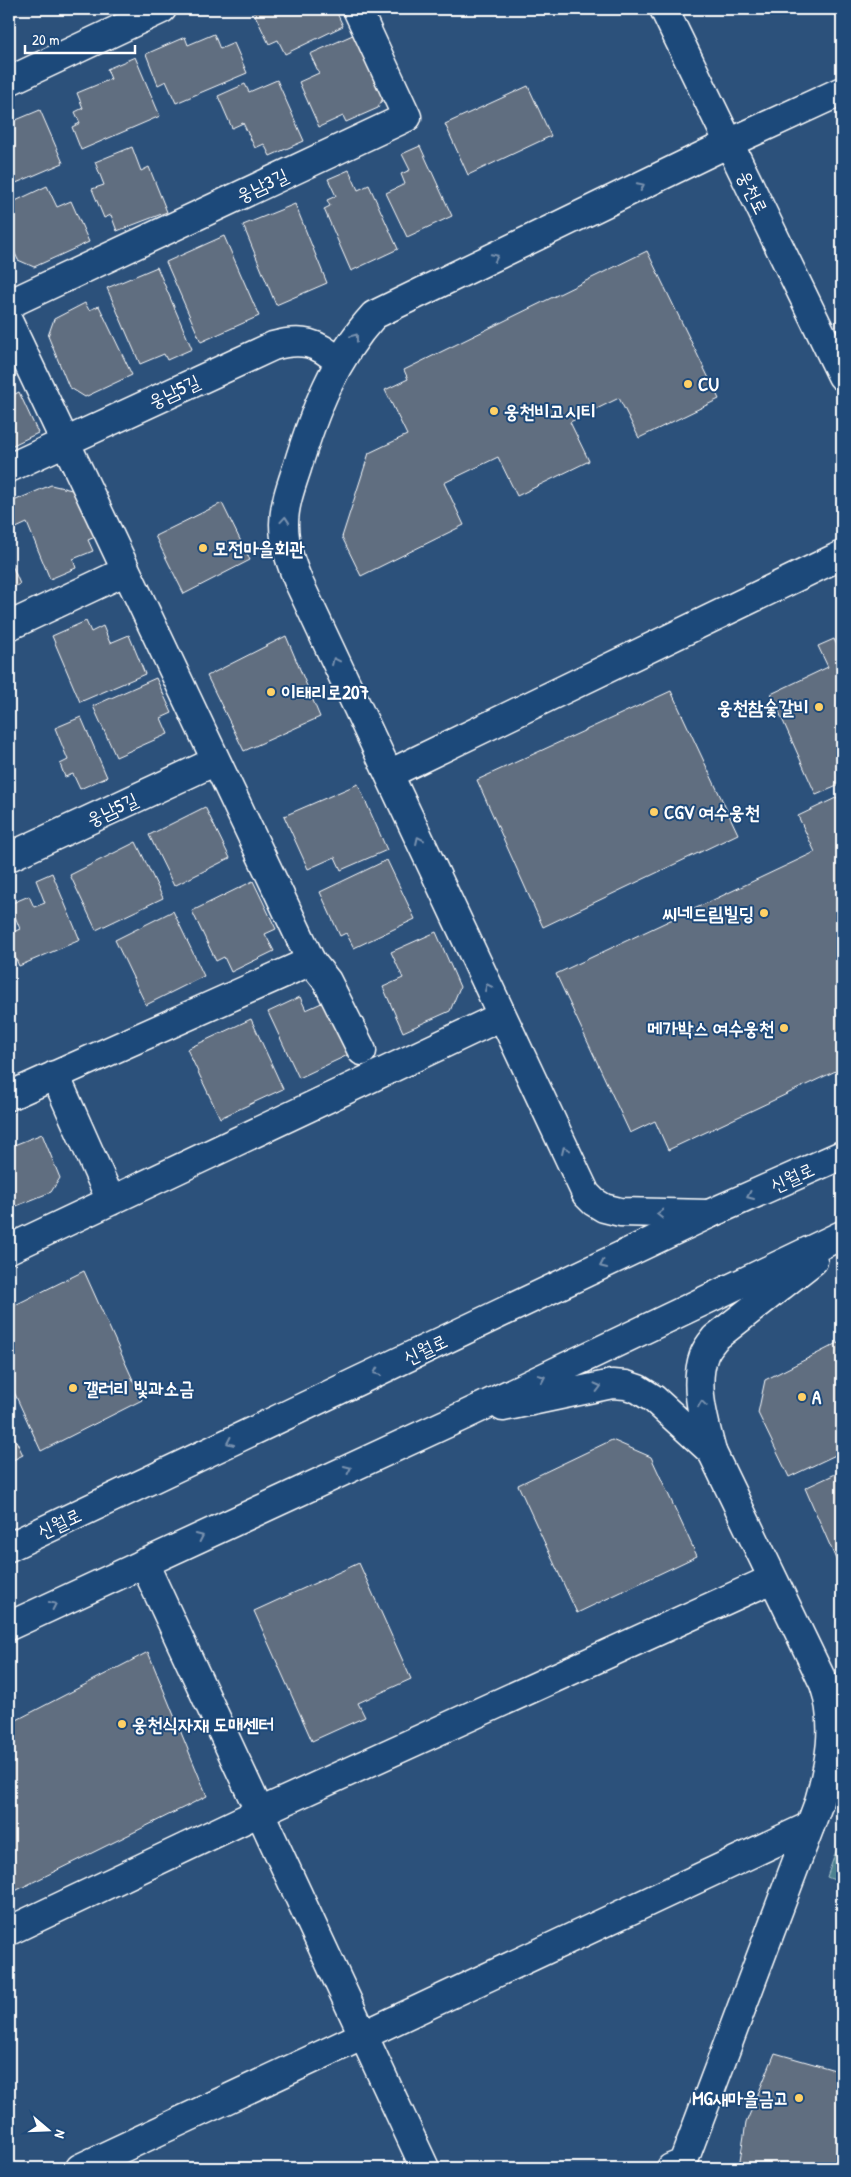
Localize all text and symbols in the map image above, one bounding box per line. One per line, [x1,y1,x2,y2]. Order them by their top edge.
scale bar [25,22,135,54]
text: 20 m [32,29,59,50]
street label: 웅남3길 [232,162,292,208]
street label: 웅천로 [731,166,775,218]
one-way arrow [636,182,645,192]
one-way arrow [489,253,498,263]
one-way arrow [350,334,358,343]
street label: 웅남5길 [144,368,204,414]
place label: CU [698,371,719,397]
marker: CU [682,378,694,390]
place label: 웅천비고시티 [504,398,596,424]
marker: 웅천비고시티 [488,405,500,417]
one-way arrow [279,515,290,523]
place label: 모전마을회관 [213,535,305,561]
marker: 모전마을회관 [197,542,209,554]
one-way arrow [331,657,341,666]
place label: 이태리로207 [281,679,369,705]
marker: 이태리로207 [265,686,277,698]
place label: 웅천참숯갈비 [717,694,809,720]
marker: 웅천참숯갈비 [813,701,825,713]
street label: 웅남5길 [82,786,142,832]
place label: CGV 여수웅천 [664,799,760,825]
marker: CGV 여수웅천 [648,806,660,818]
one-way arrow [416,836,426,845]
place label: 씨네드림빌딩 [662,900,754,926]
marker: 씨네드림빌딩 [758,907,770,919]
one-way arrow [484,983,495,992]
place label: 메가박스 여수웅천 [647,1015,774,1041]
marker: 메가박스 여수웅천 [778,1022,790,1034]
one-way arrow [561,1146,571,1155]
street label: 신월로 [766,1156,818,1198]
one-way arrow [746,1190,755,1201]
one-way arrow [656,1208,664,1219]
one-way arrow [599,1259,608,1269]
street label: 신월로 [399,1328,451,1370]
one-way arrow [373,1366,382,1376]
one-way arrow [537,1374,546,1384]
place label: 갤러리 빛과소금 [83,1375,194,1401]
marker: 갤러리 빛과소금 [67,1382,79,1394]
one-way arrow [594,1382,603,1393]
place label: A [812,1384,822,1410]
marker: A [796,1391,808,1403]
one-way arrow [697,1400,707,1409]
one-way arrow [226,1435,235,1446]
one-way arrow [343,1464,352,1475]
street label: 신월로 [33,1502,85,1544]
one-way arrow [195,1532,204,1543]
one-way arrow [48,1601,57,1612]
place label: 웅천식자재 도매센터 [132,1711,274,1737]
marker: 웅천식자재 도매센터 [116,1718,128,1730]
place label: MG새마을금고 [692,2085,789,2111]
marker: MG새마을금고 [793,2092,805,2104]
north arrow [22,2104,72,2154]
text: N [50,2128,71,2142]

